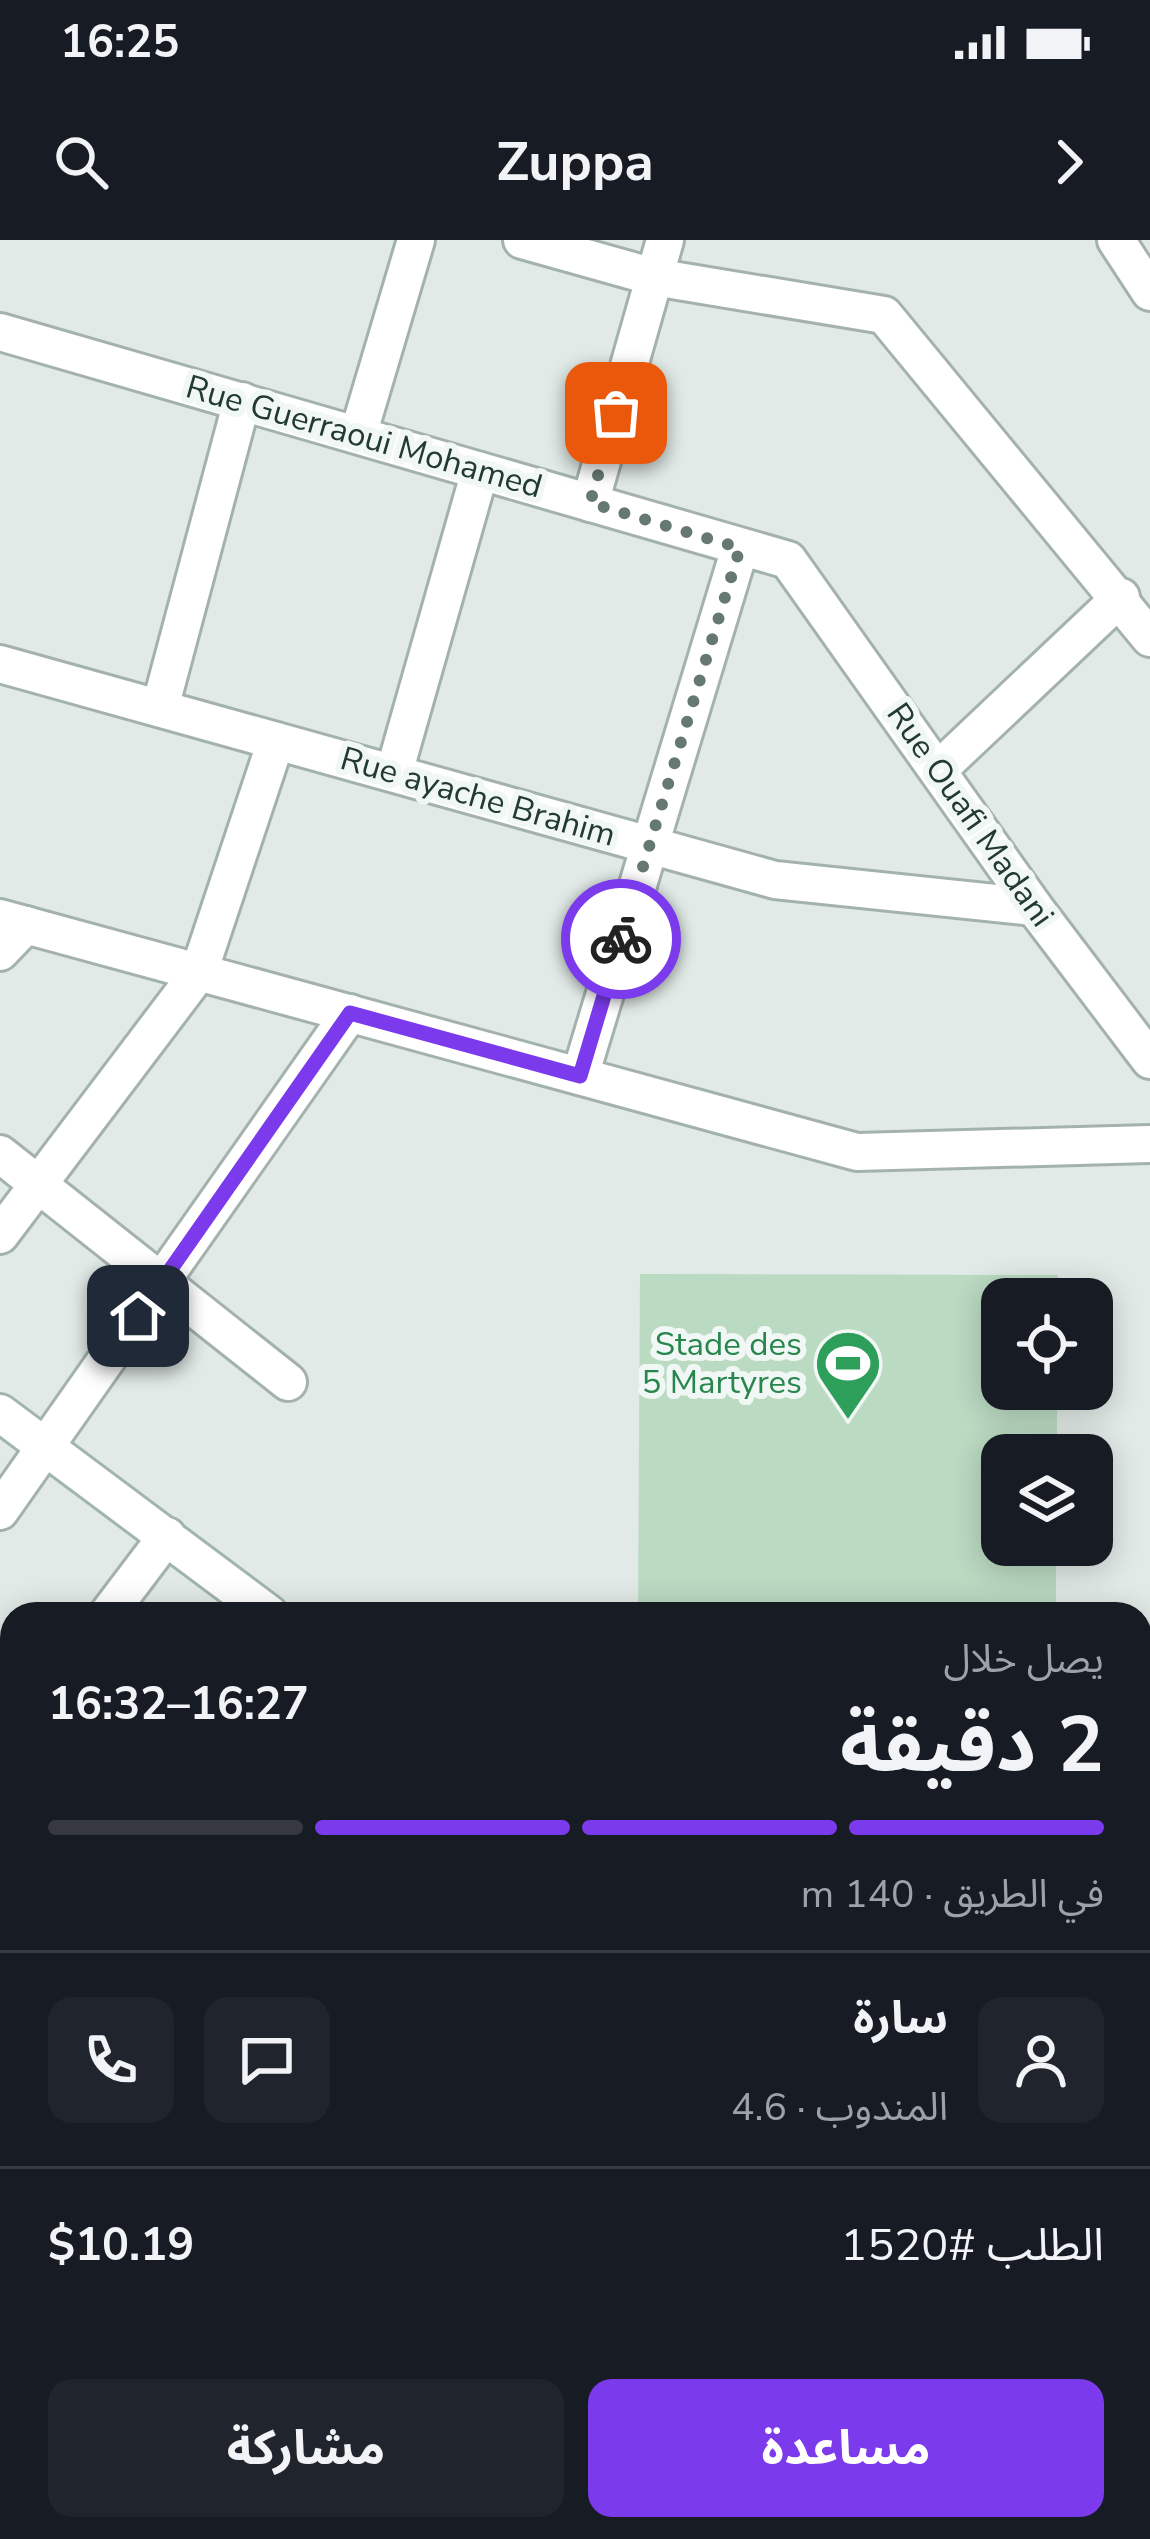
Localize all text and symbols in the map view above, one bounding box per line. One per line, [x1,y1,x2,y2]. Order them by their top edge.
text: 16:25 [60,12,179,73]
text: Zuppa [496,125,654,199]
icon: search [48,129,114,195]
icon: forward [1036,129,1102,195]
pin [565,362,667,464]
street label: Rue Guerraoui Mohamed [181,365,547,509]
icon: bag [583,380,649,446]
street label: Rue Ouafi Madani [876,694,1064,936]
street label: Rue ayache Brahim [335,736,621,858]
courier [561,879,681,999]
icon: bike [588,906,654,972]
pin [87,1265,189,1367]
map controls [981,1278,1113,1566]
button: locate [981,1278,1113,1410]
icon: home [105,1283,171,1349]
place label: Stade des 5 Martyres [642,1322,802,1405]
sports icon: Stade des 5 Martyres [813,1328,883,1422]
button: layers [981,1434,1113,1566]
text: يصل خلال [943,1633,1104,1686]
text: 16:27–16:32 [48,1674,309,1735]
text: 2 دقيقة [840,1692,1104,1799]
text: في الطريق · 140 m [801,1868,1104,1921]
text: سارة [853,1988,948,2049]
button: phone [48,1997,174,2123]
button: chat [204,1997,330,2123]
button: person [978,1997,1104,2123]
text: المندوب · 4.6 [731,2081,948,2134]
text: $10.19 [48,2215,194,2276]
text: الطلب #1520 [840,2215,1104,2276]
button: مشاركة [48,2379,564,2517]
button: مساعدة [588,2379,1104,2517]

